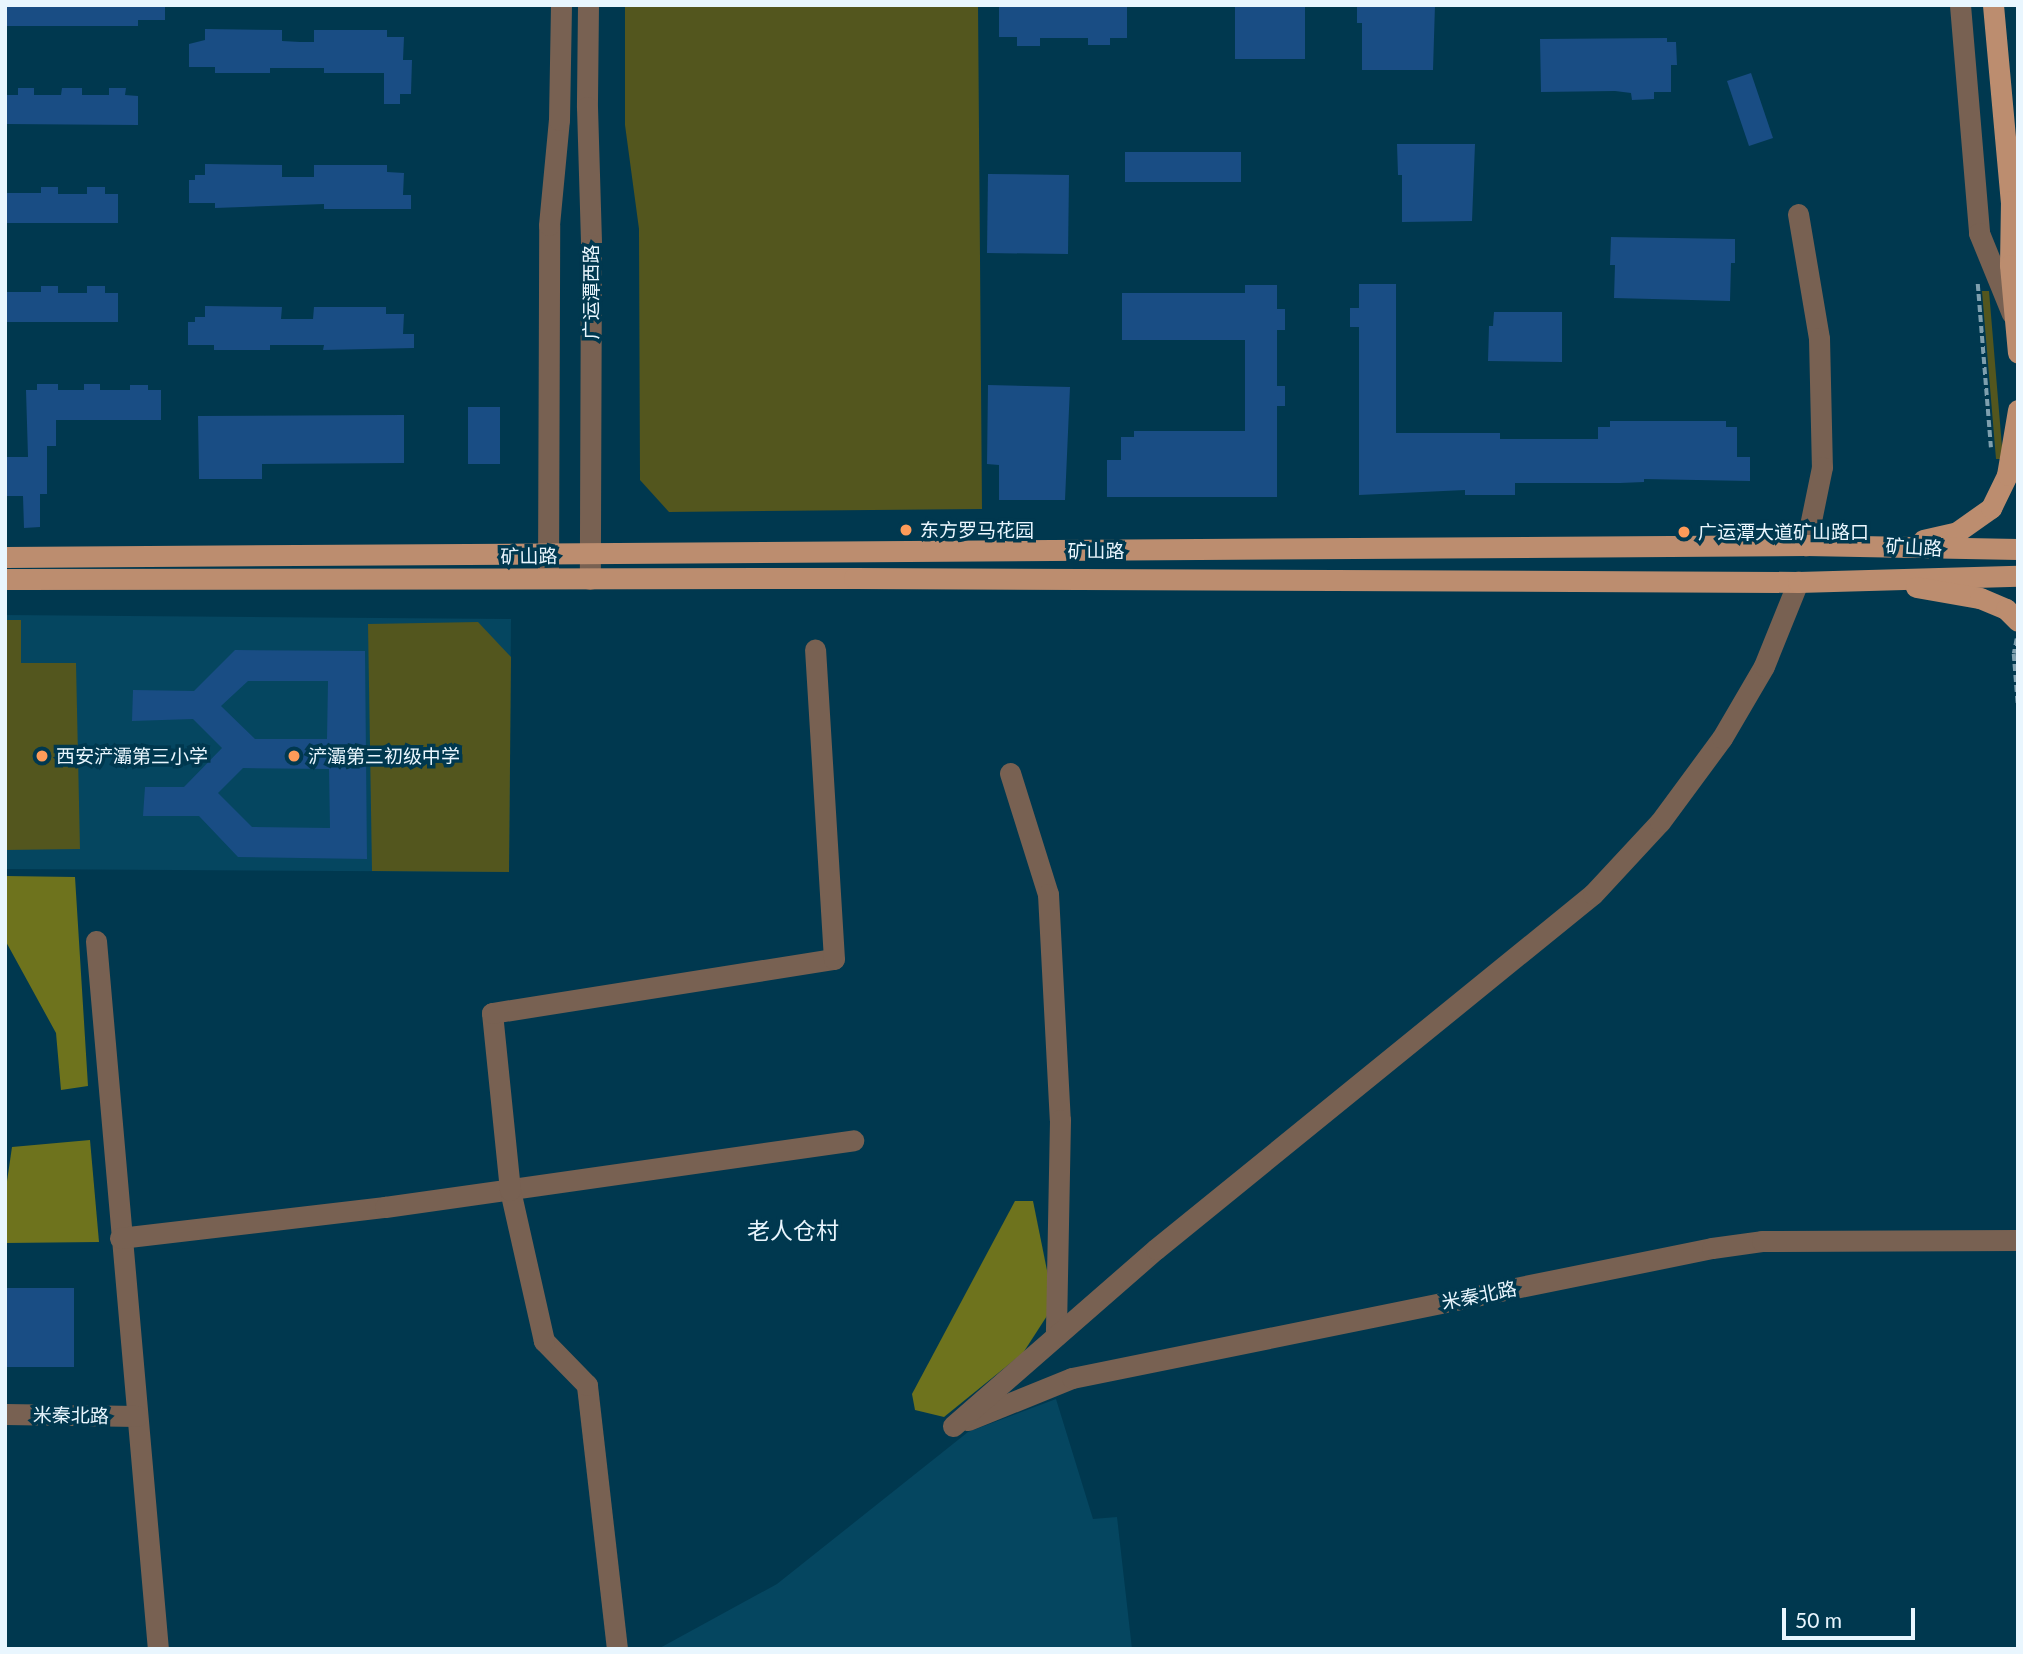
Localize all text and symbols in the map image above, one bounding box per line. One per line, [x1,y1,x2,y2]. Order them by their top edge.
street label: 广运潭西路 [580,245,602,339]
place label: 东方罗马花园 [920,519,1034,541]
place label: 广运潭大道矿山路口 [1698,521,1869,543]
marker: 东方罗马花园 [898,522,914,538]
marker: 广运潭大道矿山路口 [1676,524,1692,540]
street label: 矿山路 [1885,534,1943,560]
street label: 矿山路 [1068,540,1124,562]
street label: 矿山路 [500,544,558,568]
place label: 西安浐灞第三小学 [56,745,208,767]
place label: 浐灞第三初级中学 [308,745,460,767]
marker: 西安浐灞第三小学 [34,748,50,764]
marker: 浐灞第三初级中学 [286,748,302,764]
district label: 老人仓村 [747,1216,839,1244]
street label: 米秦北路 [1440,1277,1518,1313]
street label: 米秦北路 [33,1403,109,1427]
scale bar [1785,1594,1918,1638]
text: 50 m [1795,1607,1842,1632]

